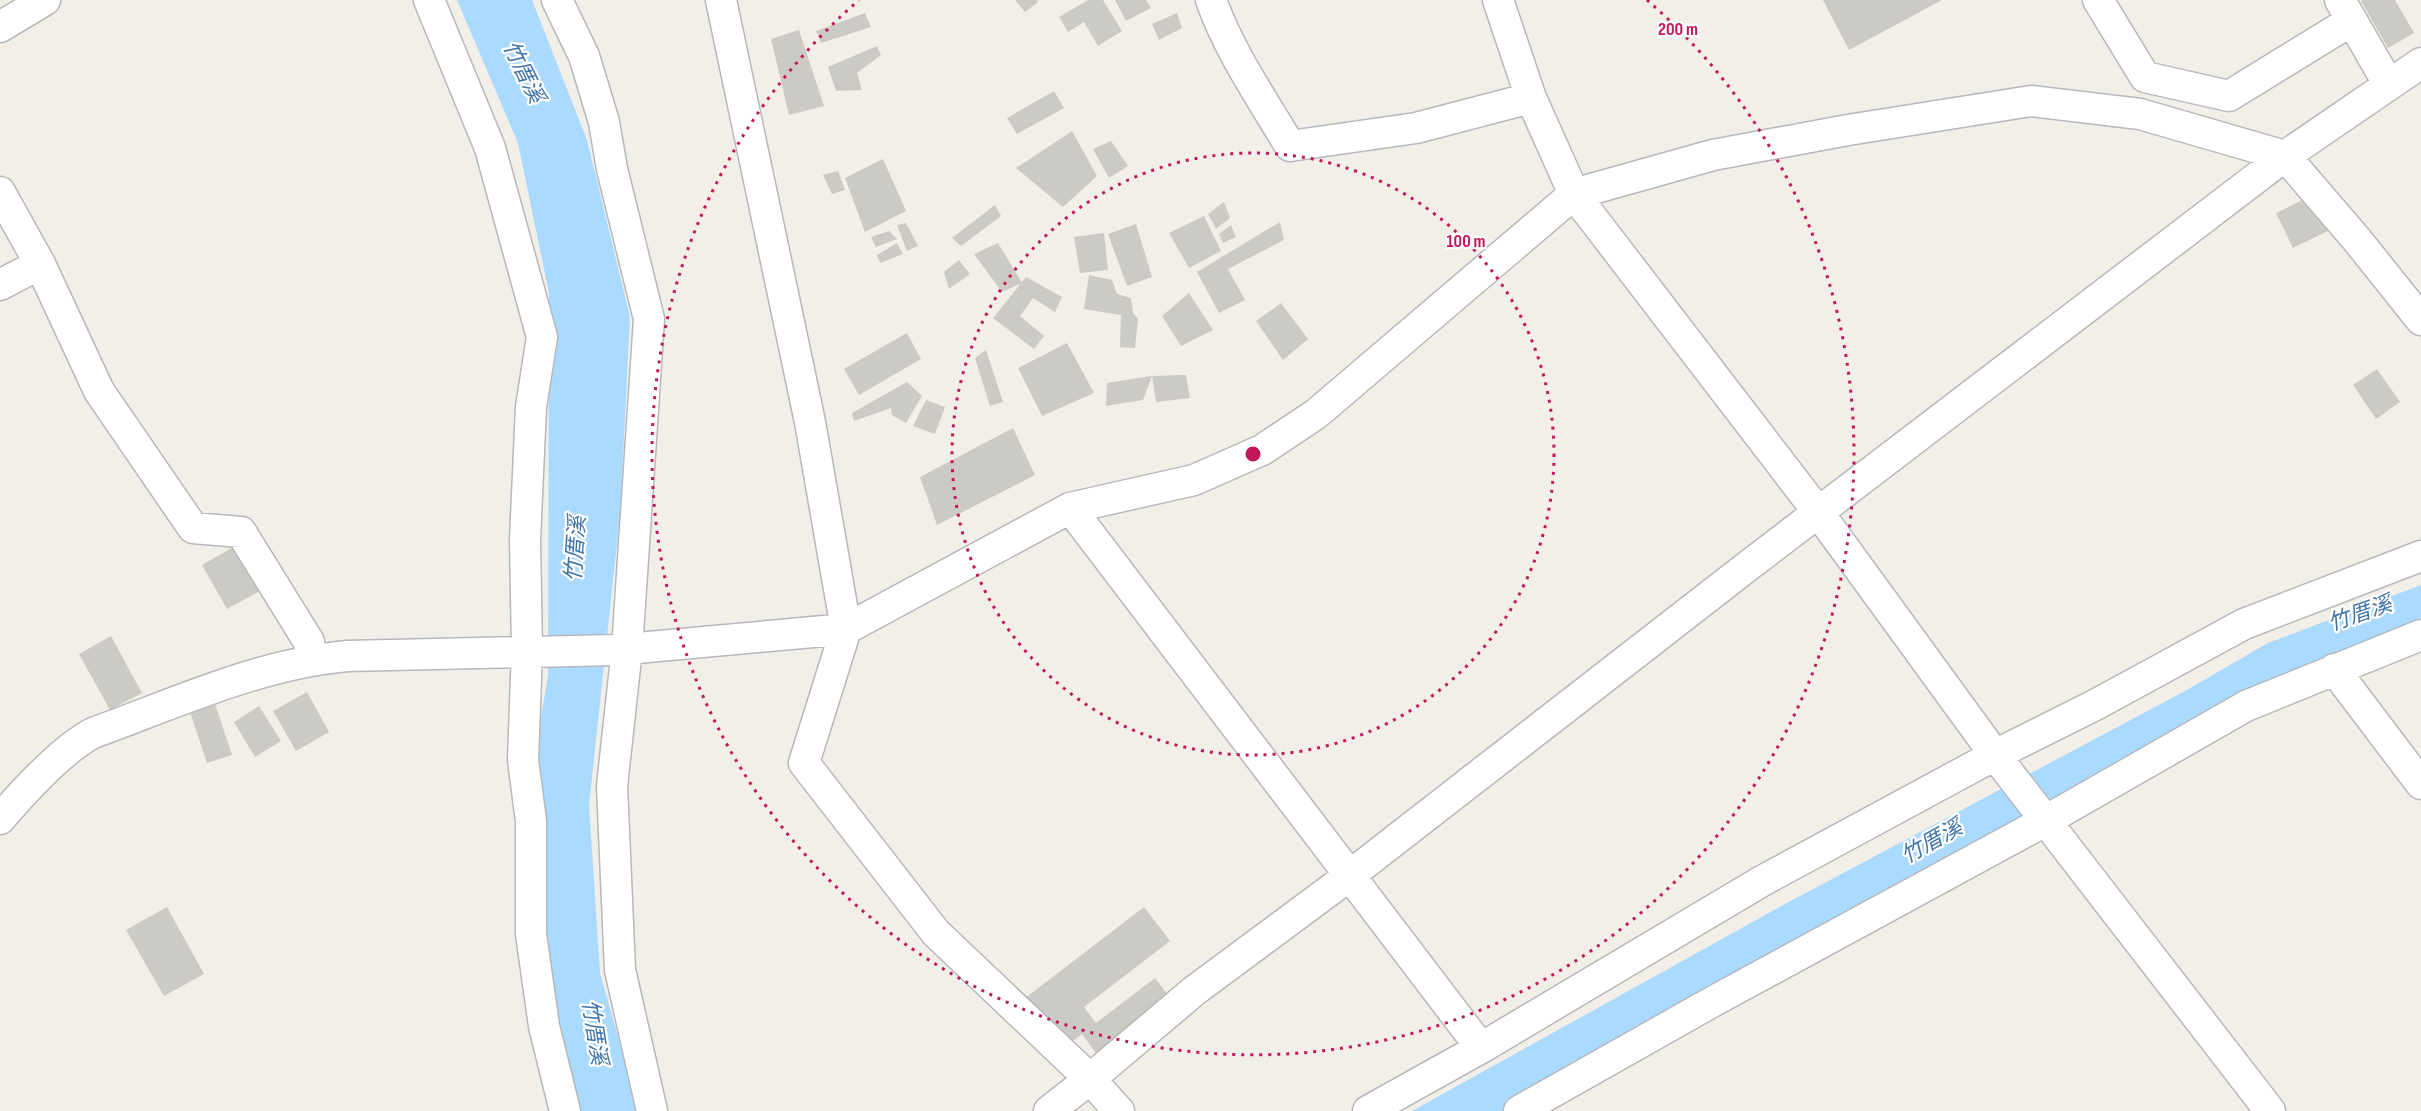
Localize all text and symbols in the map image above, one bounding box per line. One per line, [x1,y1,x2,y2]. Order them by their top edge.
text: 200 m [1658,19,1698,40]
water label: 竹厝溪 [496,36,551,110]
text: 100 m [1447,231,1486,252]
centre of rings [1243,444,1263,464]
water label: 竹厝溪 [560,512,592,583]
water label: 竹厝溪 [2324,590,2398,638]
water label: 竹厝溪 [1897,813,1970,870]
water label: 竹厝溪 [576,997,613,1070]

